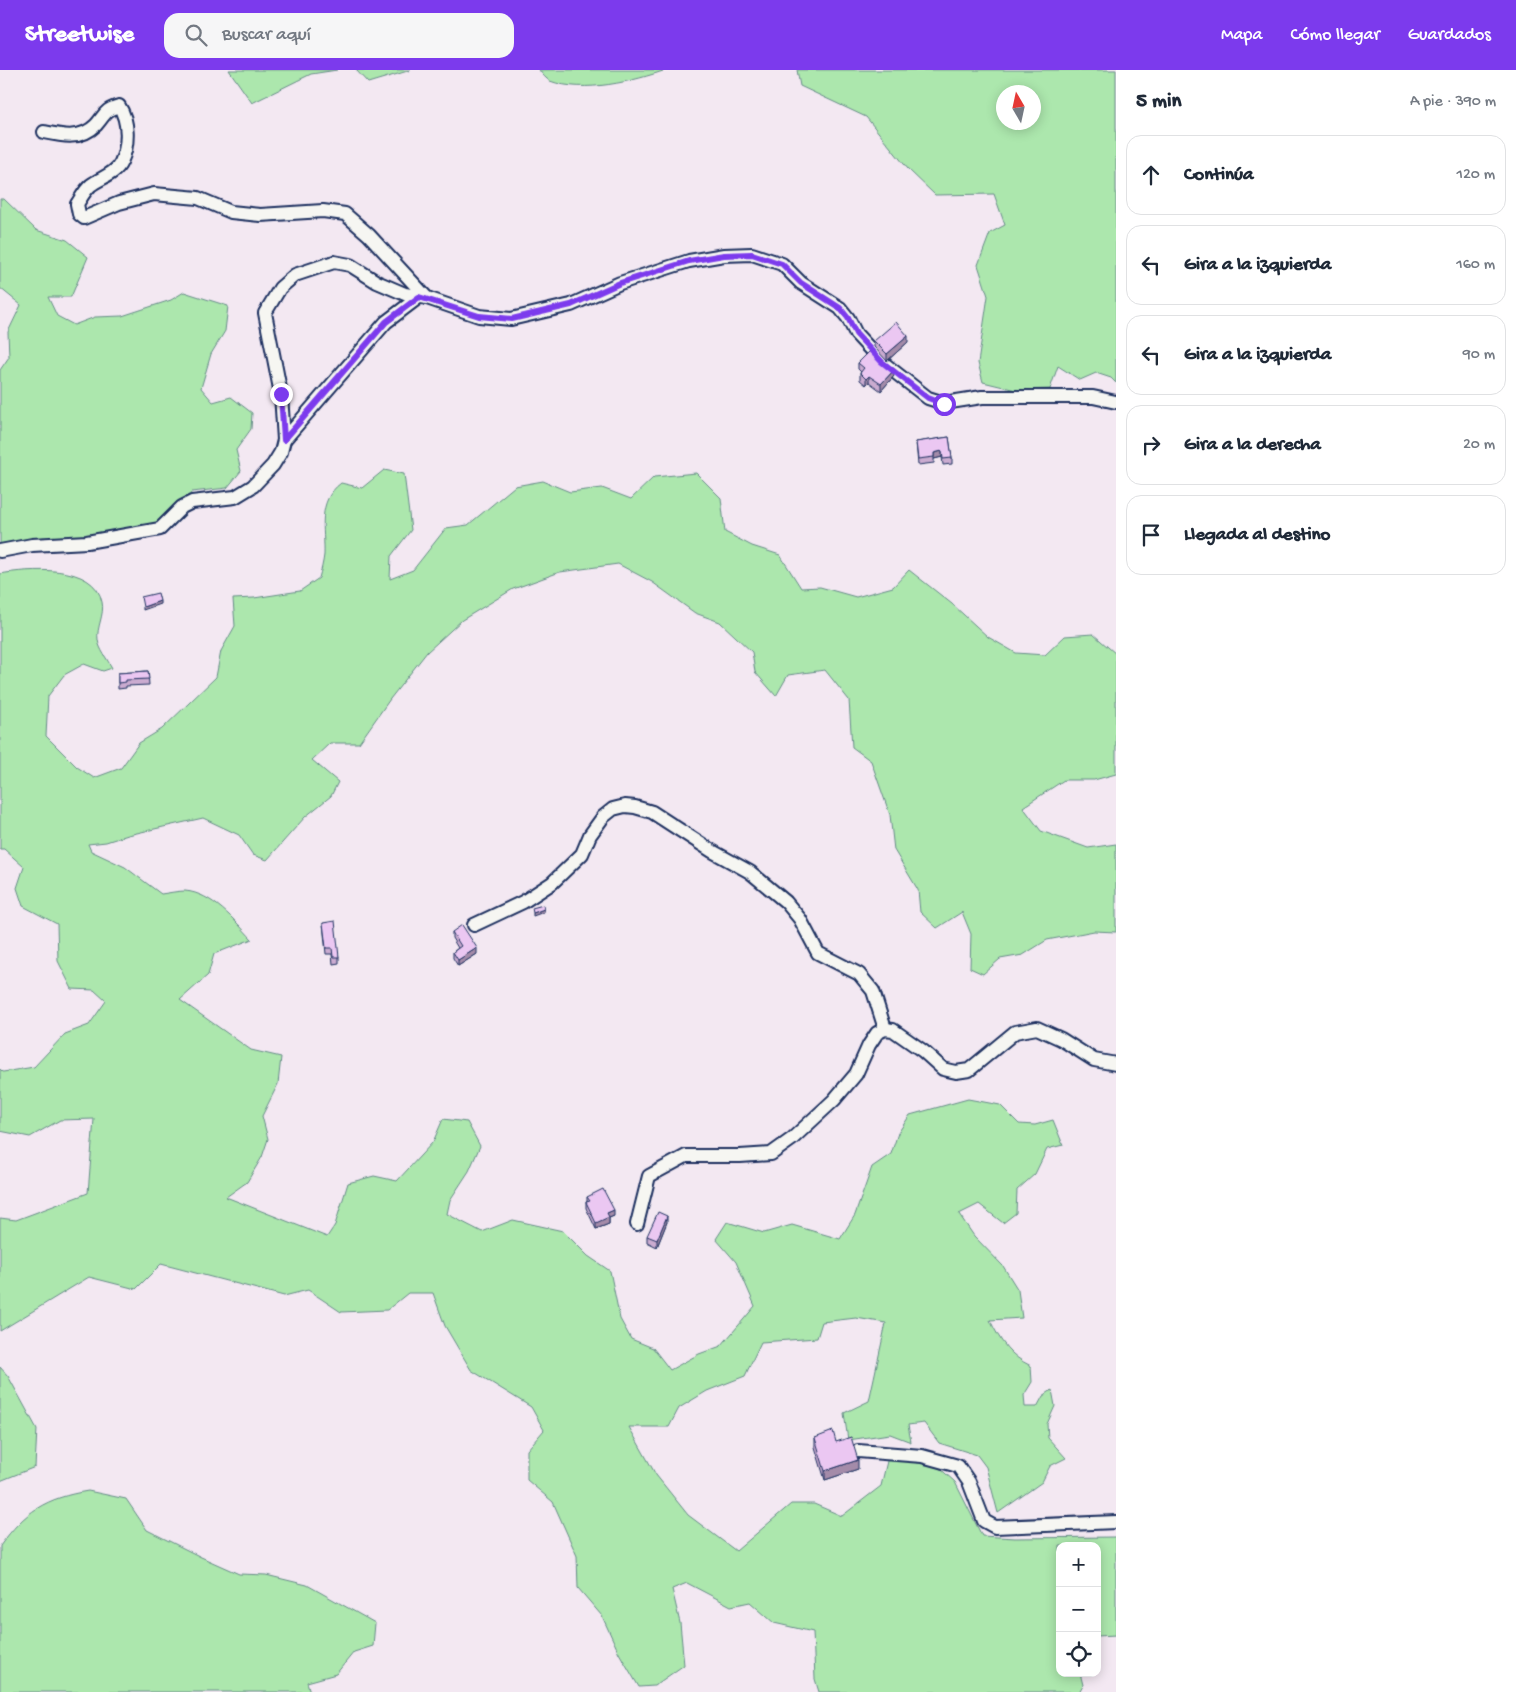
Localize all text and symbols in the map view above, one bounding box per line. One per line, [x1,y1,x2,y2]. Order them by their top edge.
search box [164,13,514,58]
text: Streetwise [25,21,134,50]
icon: search [182,21,210,49]
text: Buscar aquí [222,24,311,47]
text: Mapa [1221,25,1262,46]
text: Cómo llegar [1290,25,1380,46]
text: Guardados [1408,25,1491,46]
north arrow [996,85,1041,130]
text: 5 min [1136,90,1181,115]
text: A pie · 390 m [1410,93,1496,112]
icon: ahead [1137,161,1165,189]
text: Continúa [1184,164,1254,187]
text: 120 m [1456,166,1495,185]
icon: left [1137,251,1165,279]
text: Gira a la izquierda [1184,254,1331,277]
text: 160 m [1456,256,1495,275]
icon: left [1137,341,1165,369]
text: Gira a la izquierda [1184,344,1331,367]
text: 90 m [1463,346,1495,365]
route end [270,383,293,406]
route start [933,393,956,416]
icon: right [1137,431,1165,459]
text: Gira a la derecha [1184,434,1321,457]
text: 20 m [1463,436,1495,455]
icon: arrive [1137,521,1165,549]
text: Llegada al destino [1184,524,1330,547]
map controls [1056,1542,1101,1677]
button: + [1056,1542,1101,1587]
button: − [1056,1587,1101,1632]
button: locate [1056,1632,1101,1677]

